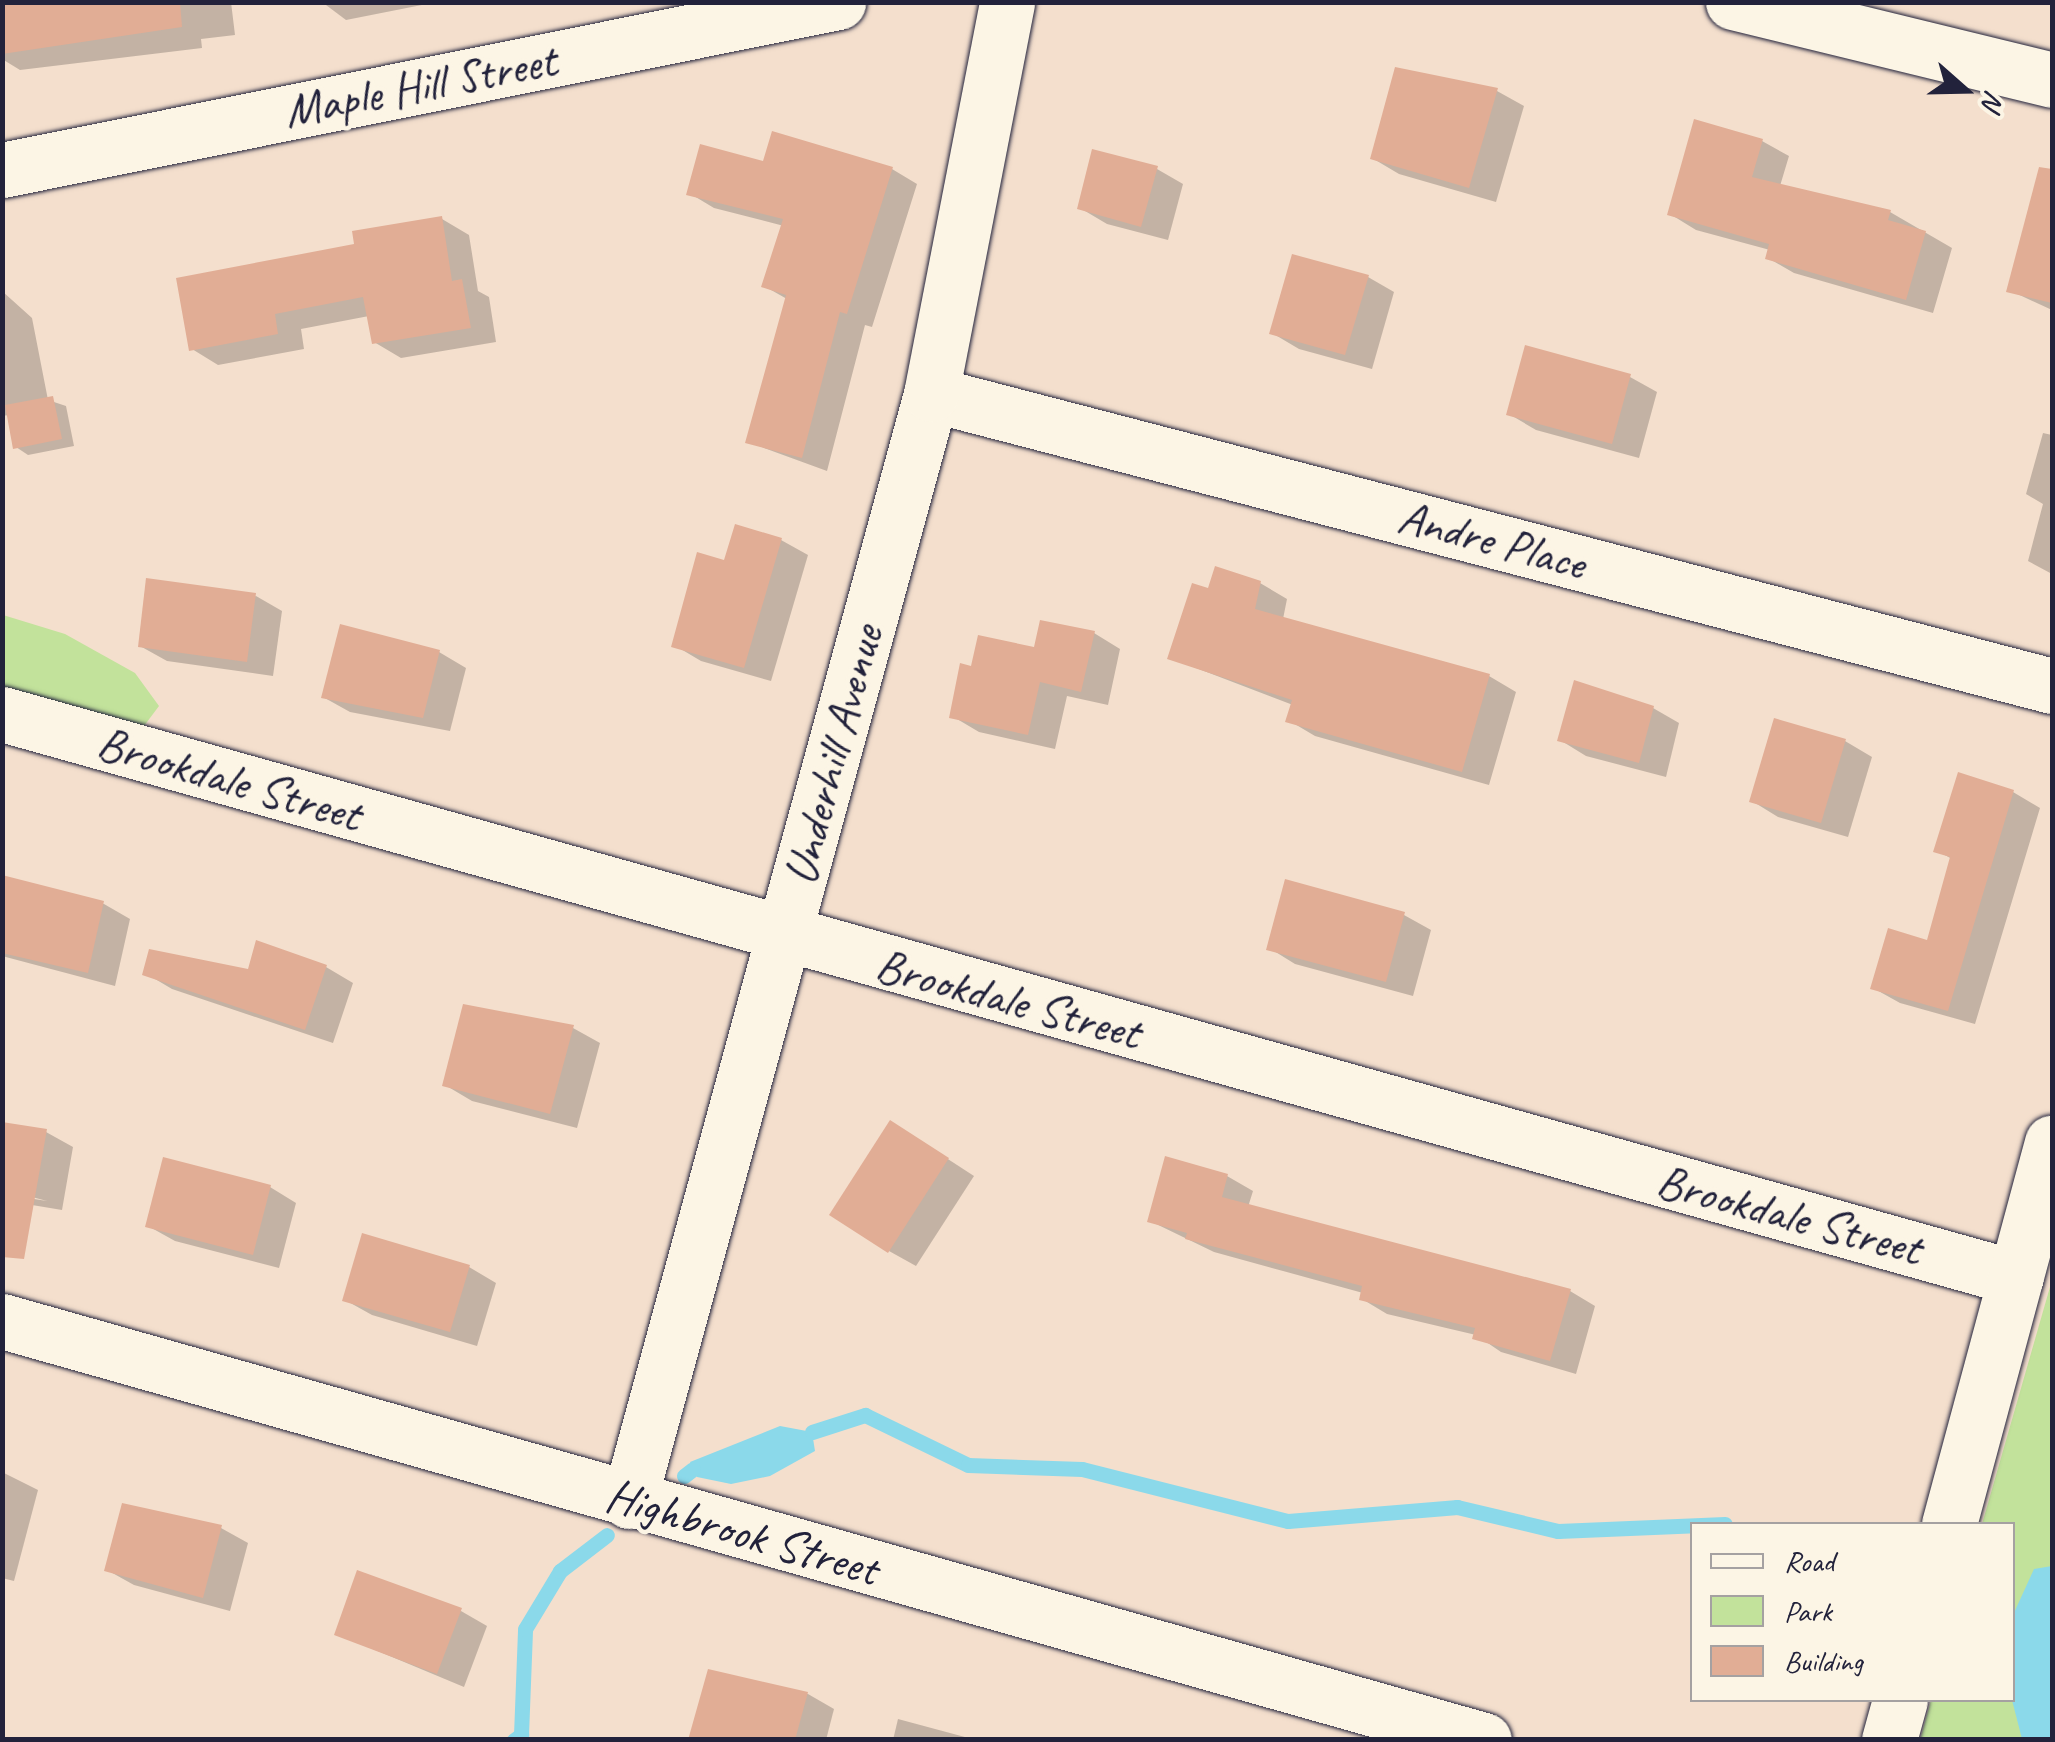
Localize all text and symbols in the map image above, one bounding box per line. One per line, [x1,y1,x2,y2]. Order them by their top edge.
street label: Maple Hill Street [278,31,562,141]
north arrow [1915,40,2015,140]
text: N [1974,86,2013,115]
street label: Andre Place [1391,487,1593,593]
street label: Underhill Avenue [771,619,895,891]
street label: Brookdale Street [90,714,368,844]
street label: Brookdale Street [869,936,1147,1062]
street label: Brookdale Street [1650,1152,1928,1278]
street label: Highbrook Street [599,1466,885,1598]
legend [1690,1522,2015,1702]
text: Road [1784,1542,1834,1580]
text: Park [1784,1592,1832,1630]
text: Building [1784,1642,1863,1680]

